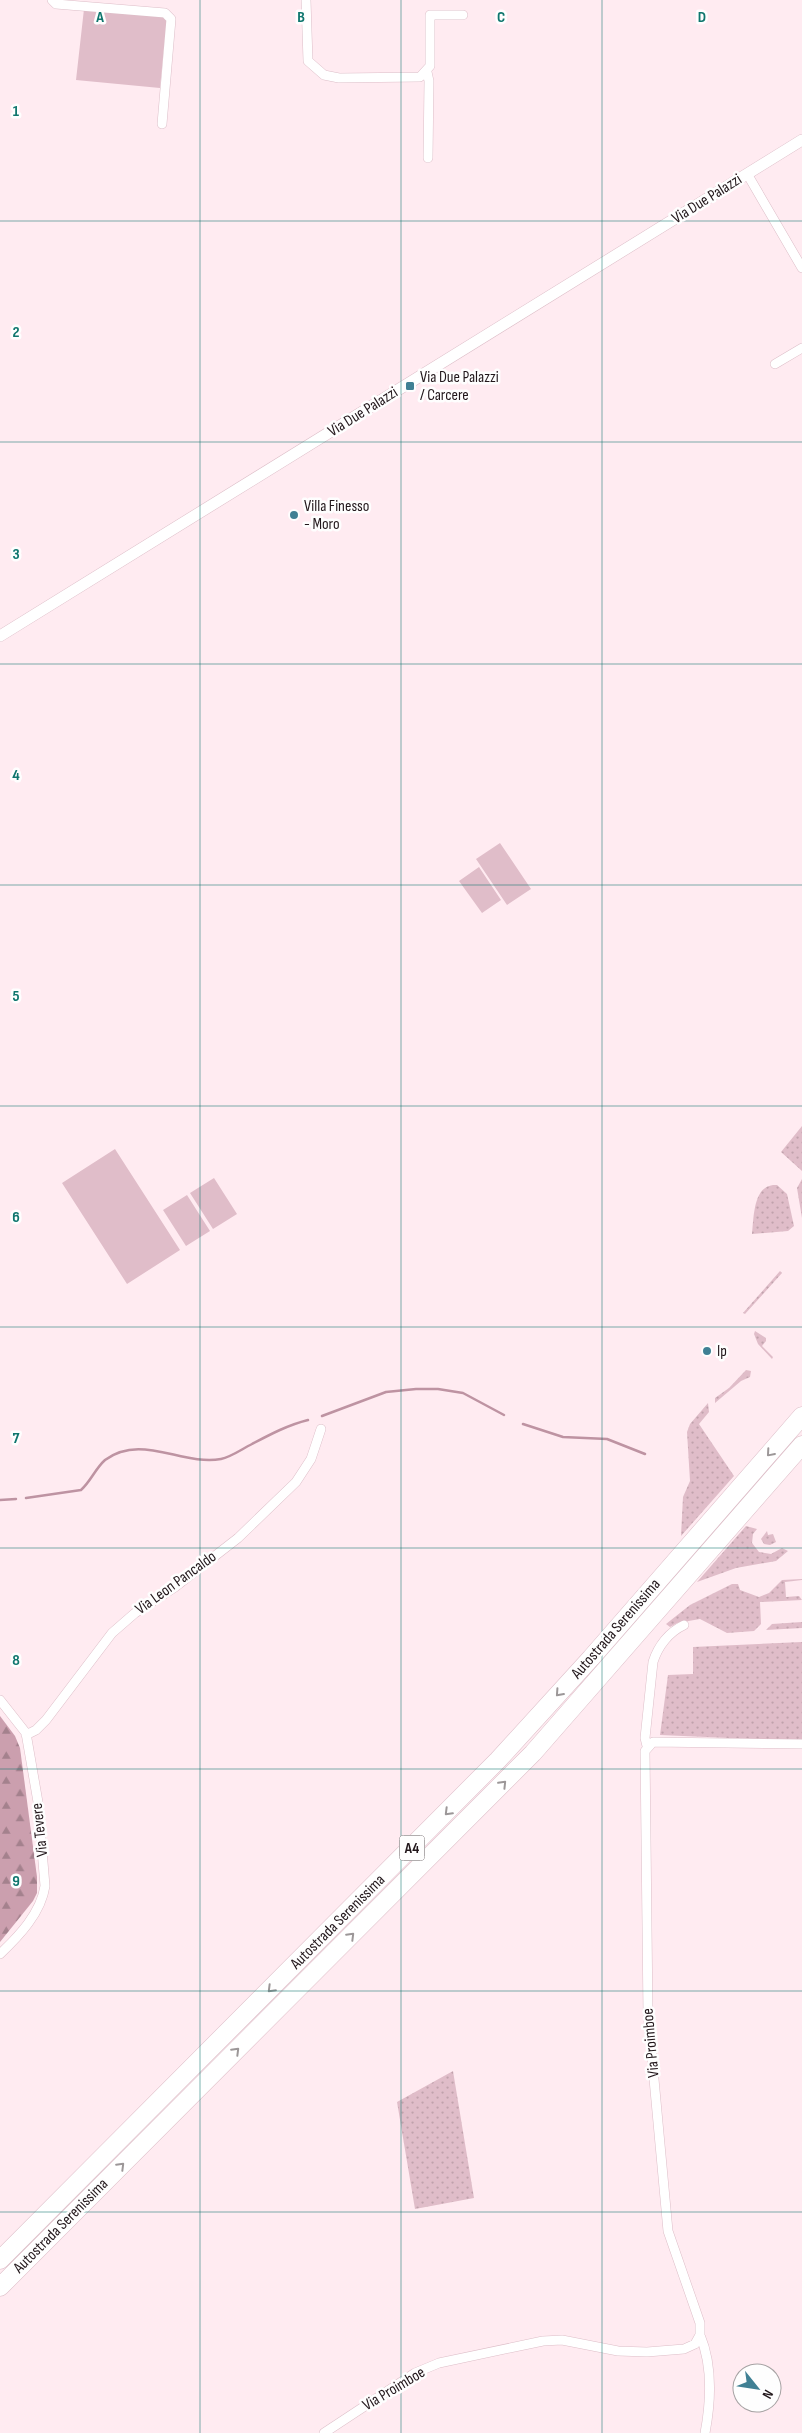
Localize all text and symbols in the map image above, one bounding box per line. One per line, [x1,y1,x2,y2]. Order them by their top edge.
text: A [95,8,104,27]
text: B [297,8,305,27]
text: C [497,8,505,27]
text: D [698,8,706,27]
text: 1 [13,102,20,121]
street label: Via Due Palazzi [669,170,745,228]
text: 2 [12,323,20,342]
place label: Via Due Palazzi / Carcere [420,368,499,405]
marker: Via Due Palazzi / Carcere [404,380,416,392]
street label: Via Due Palazzi [325,383,401,441]
place label: Villa Finesso - Moro [304,497,369,534]
marker: Villa Finesso - Moro [288,509,300,521]
text: 3 [12,545,20,564]
text: 4 [12,766,20,785]
text: 5 [12,987,20,1006]
text: 6 [12,1208,20,1227]
place label: Ip [717,1342,727,1361]
marker: Ip [701,1345,713,1357]
text: 7 [13,1429,20,1448]
one-way arrow [767,1447,776,1456]
street label: Via Leon Pancaldo [132,1547,220,1619]
street label: Autostrada Serenissima [567,1575,665,1684]
text: 8 [12,1651,20,1670]
one-way arrow [556,1688,565,1697]
one-way arrow [497,1780,506,1789]
street label: Via Tevere [28,1802,52,1858]
one-way arrow [445,1806,454,1815]
road number: A4 [400,1836,424,1860]
street label: Autostrada Serenissima [286,1871,389,1974]
text: 9 [12,1872,20,1891]
one-way arrow [345,1933,354,1942]
one-way arrow [268,1983,277,1992]
street label: Via Proimboe [639,2008,663,2078]
one-way arrow [230,2048,239,2057]
one-way arrow [115,2163,124,2172]
street label: Autostrada Serenissima [9,2175,112,2278]
street label: Via Proimboe [359,2363,429,2415]
north arrow [732,2363,782,2413]
text: N [759,2387,777,2402]

